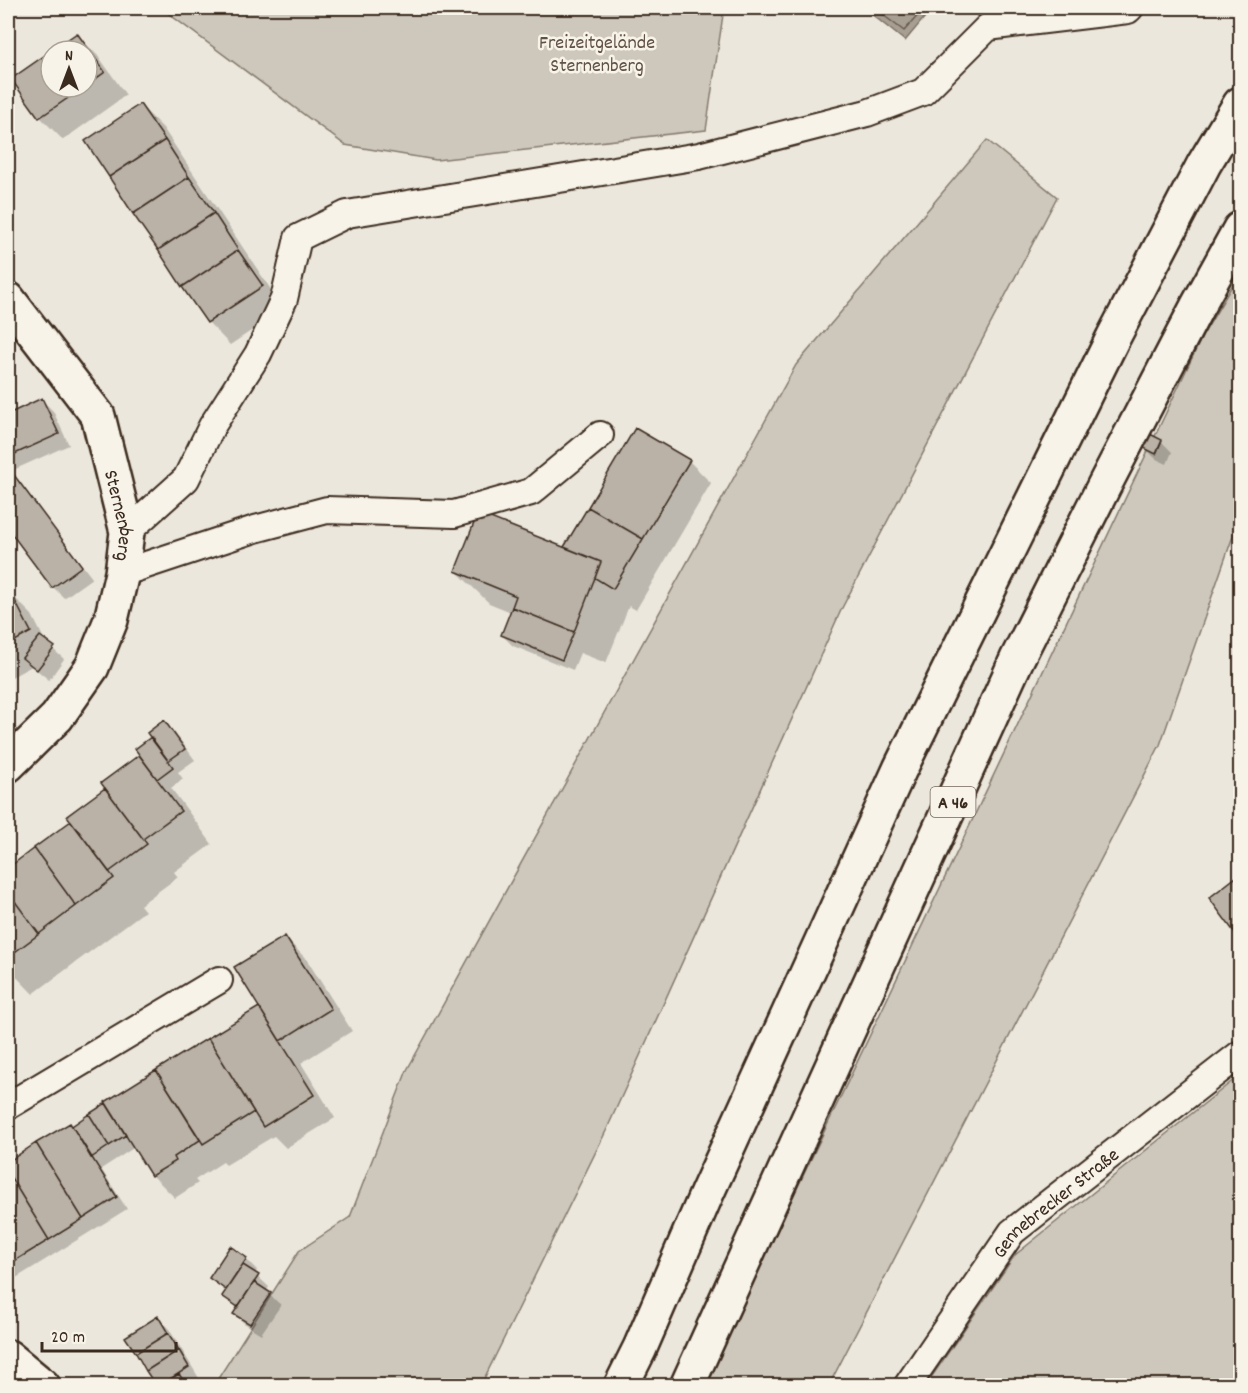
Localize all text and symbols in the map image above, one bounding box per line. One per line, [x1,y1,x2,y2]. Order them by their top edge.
park label: Freizeitgelände Sternenberg [539,30,655,81]
north arrow [39,39,99,99]
text: N [65,45,73,68]
street label: Sternenberg [95,467,138,563]
road number: A 46 [930,787,976,817]
street label: Gennebrecker Straße [987,1142,1126,1265]
scale bar [42,1315,176,1353]
text: 20 m [51,1326,85,1351]

